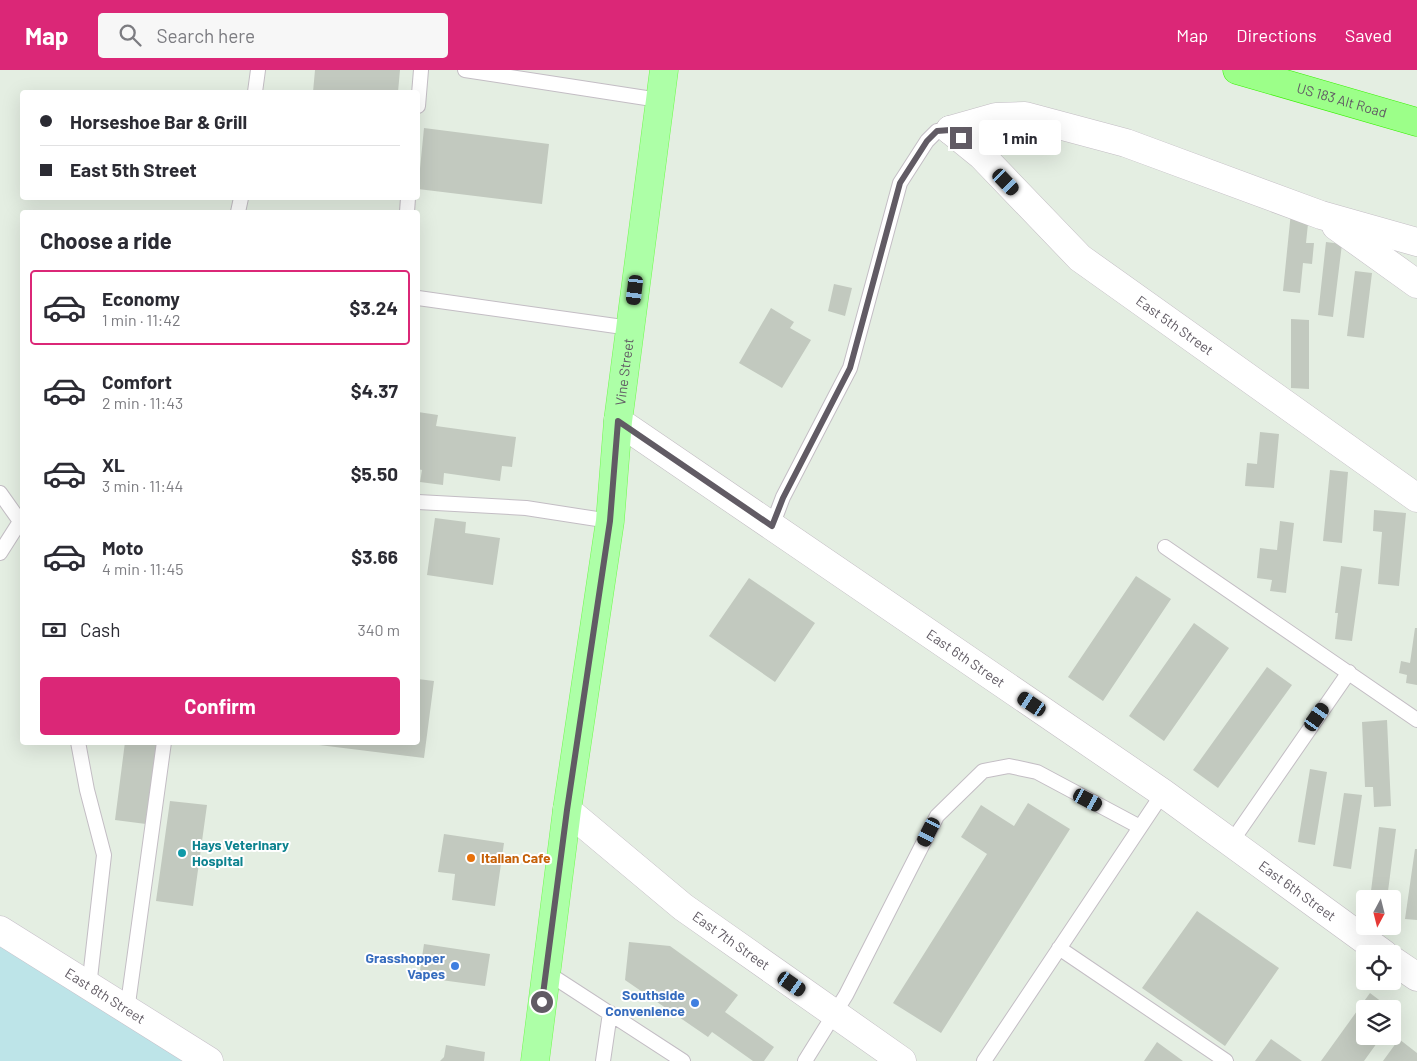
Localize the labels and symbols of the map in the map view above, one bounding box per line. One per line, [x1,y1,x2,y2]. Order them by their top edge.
street label: US 183 Alt Road [1295,79,1389,121]
callout: 1 min [978,120,1061,156]
route end [950,127,972,149]
car [990,166,1021,198]
car [625,274,644,306]
street label: East 5th Street [1133,292,1217,358]
street label: Vine Street [611,337,637,407]
street label: East 6th Street [924,625,1008,691]
car [1015,689,1048,719]
car [1302,700,1331,734]
car [1071,786,1104,814]
car [915,815,942,849]
place label: Hays Veterinary Hospital [192,836,289,869]
marker: Hays Veterinary Hospital [176,847,188,859]
place label: Italian Cafe [481,849,551,866]
marker: Italian Cafe [465,852,477,864]
street label: East 6th Street [1256,857,1339,924]
north arrow [1356,890,1401,935]
street label: East 7th Street [689,907,773,973]
place label: Grasshopper Vapes [366,949,446,982]
marker: Grasshopper Vapes [449,960,461,972]
street label: East 8th Street [62,964,149,1027]
car [775,969,808,999]
place label: Southside Convenience [605,986,685,1019]
route start [531,991,553,1013]
marker: Southside Convenience [689,997,701,1009]

